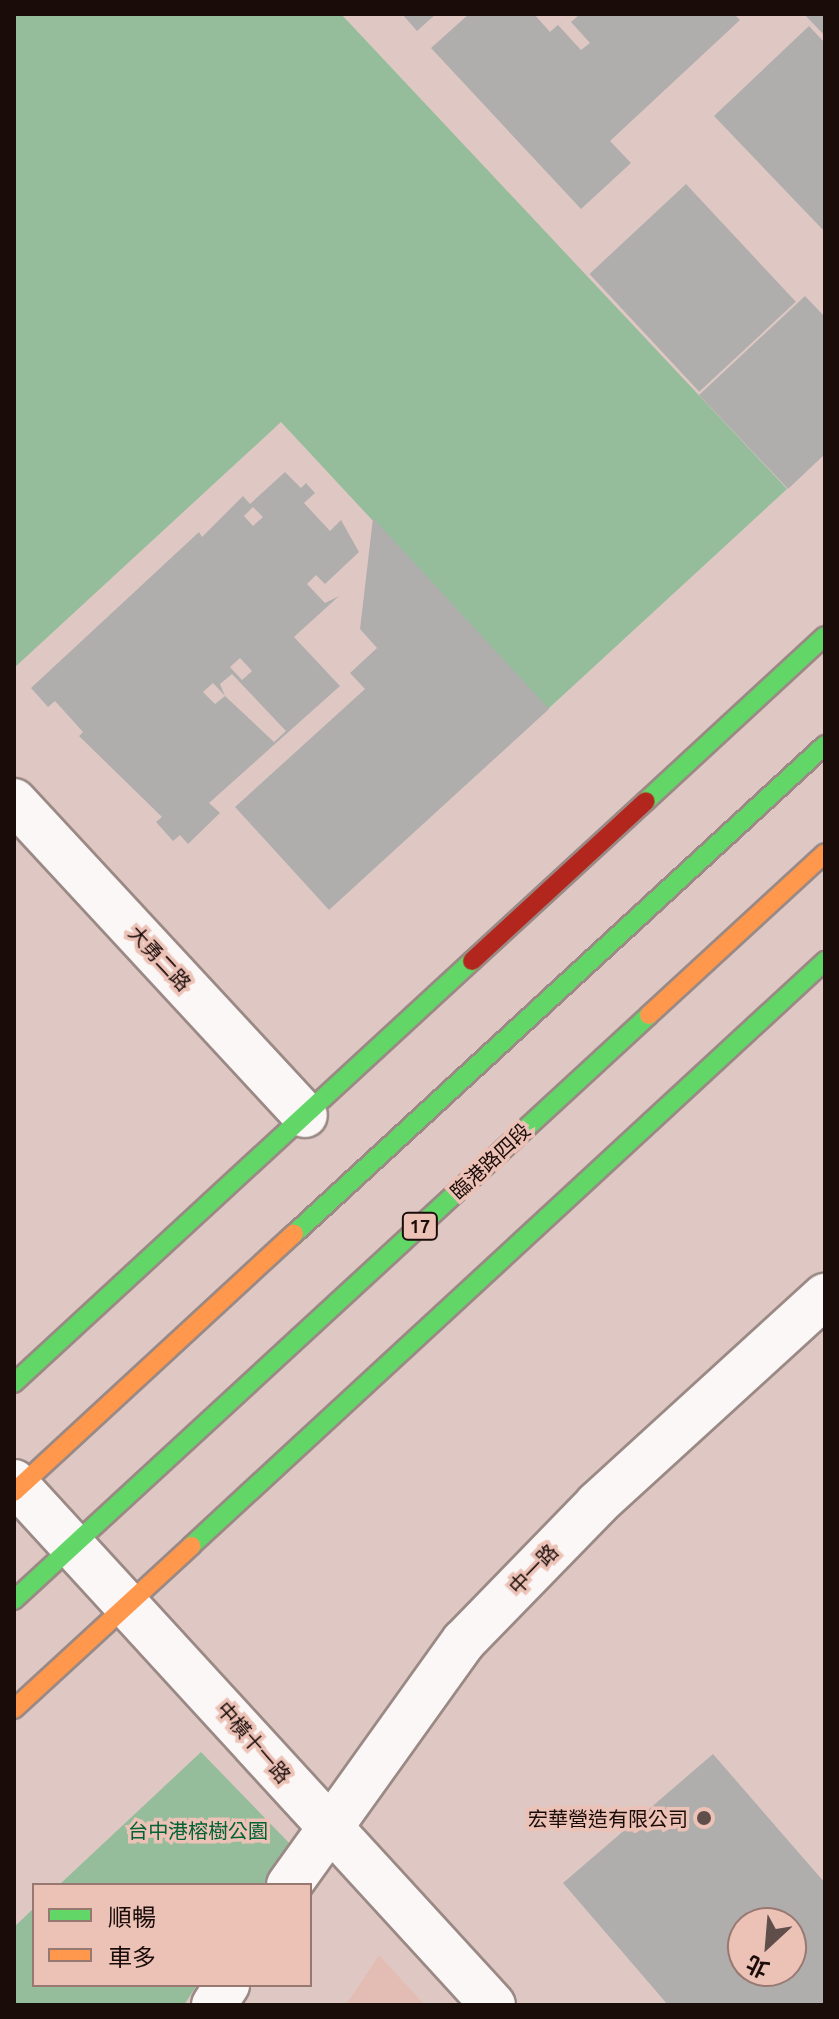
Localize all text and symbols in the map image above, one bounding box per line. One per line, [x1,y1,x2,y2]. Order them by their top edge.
street label: 大勇二路 [124,921,196,995]
street label: 臨港路四段 [445,1118,535,1204]
road number: 17 [400,1212,440,1240]
street label: 中一路 [504,1539,562,1599]
street label: 中橫十一路 [212,1696,296,1788]
place label: 宏華營造有限公司 [528,1806,688,1830]
marker: 宏華營造有限公司 [695,1809,713,1827]
park label: 台中港榕樹公園 [128,1818,268,1842]
legend [32,1883,312,1987]
text: 順暢 [108,1904,156,1931]
north arrow [727,1907,807,1987]
text: 車多 [108,1944,156,1971]
text: 北 [742,1951,773,1983]

